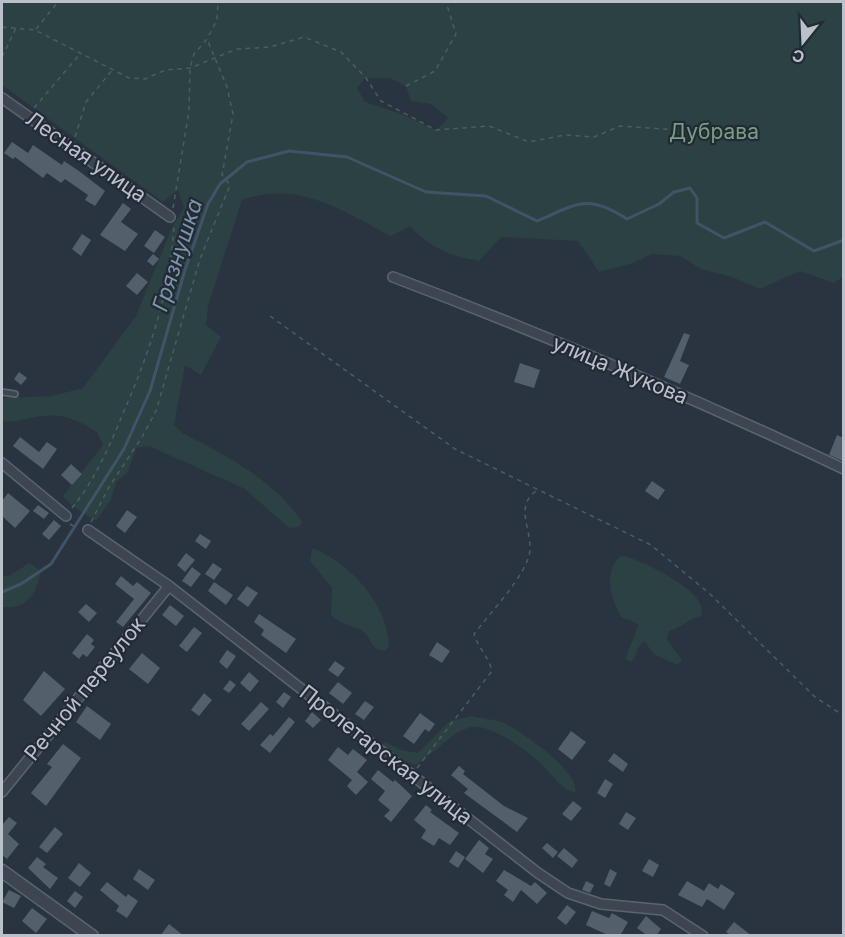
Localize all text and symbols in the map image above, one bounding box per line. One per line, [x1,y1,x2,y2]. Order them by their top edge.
north arrow [773,12,833,72]
text: С [789,45,807,68]
street label: Лесная улица [21,106,151,207]
park label: Дубрава [669,119,759,144]
water label: Грязнушка [147,195,207,315]
street label: улица Жукова [549,330,692,409]
street label: Речной переулок [19,611,151,765]
street label: Пролетарская улица [295,679,478,830]

